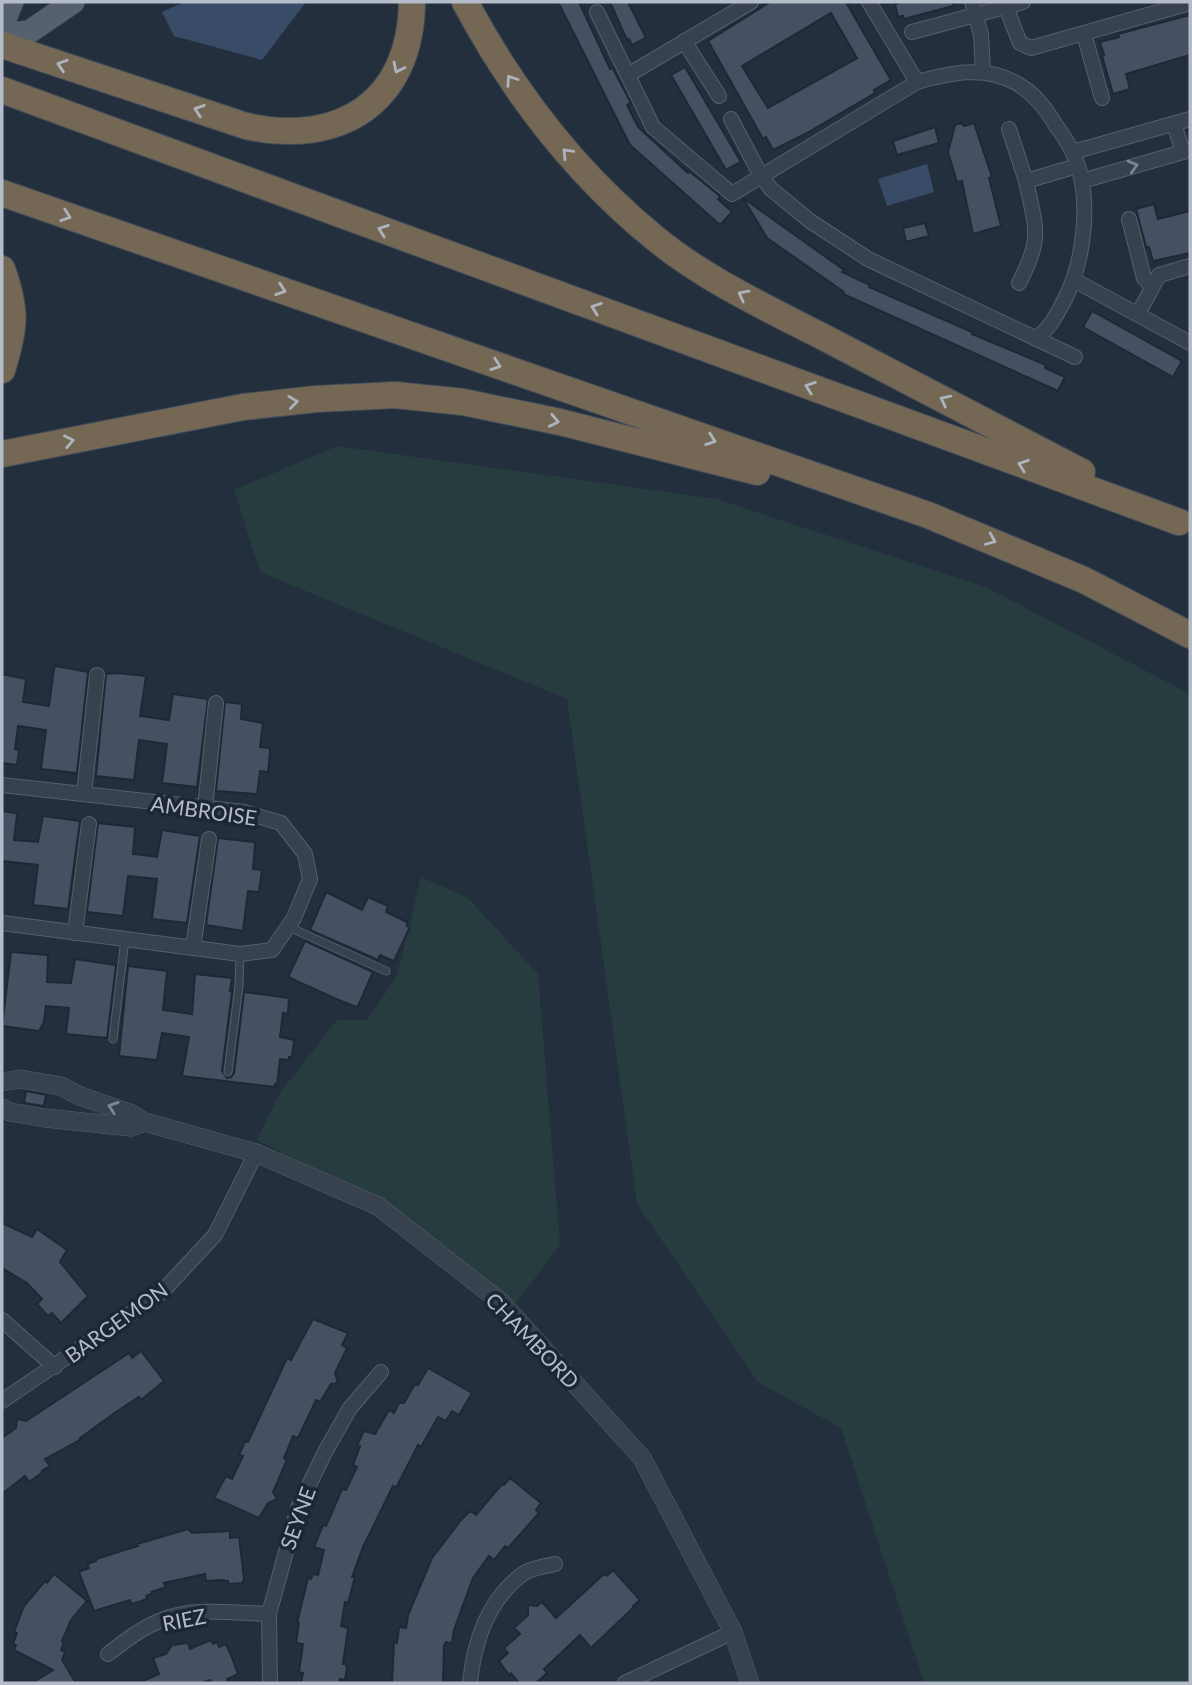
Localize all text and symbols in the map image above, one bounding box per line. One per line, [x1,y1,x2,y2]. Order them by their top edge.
one-way arrow [57,59,69,73]
one-way arrow [392,61,406,73]
one-way arrow [507,75,519,88]
one-way arrow [193,103,205,118]
one-way arrow [563,148,576,161]
one-way arrow [1126,160,1138,175]
one-way arrow [60,208,72,222]
one-way arrow [377,224,389,238]
one-way arrow [275,282,287,296]
one-way arrow [738,290,750,304]
one-way arrow [591,302,603,316]
one-way arrow [489,357,502,371]
one-way arrow [804,381,816,395]
one-way arrow [287,394,298,409]
one-way arrow [940,395,952,409]
one-way arrow [548,412,560,427]
one-way arrow [704,432,716,446]
one-way arrow [63,435,75,450]
one-way arrow [1018,459,1030,473]
one-way arrow [984,532,997,546]
street label: AMBROISE [150,790,258,830]
one-way arrow [108,1101,120,1115]
street label: BARGEMON [60,1277,172,1367]
street label: CHAMBORD [481,1287,585,1393]
street label: SEYNE [274,1483,320,1553]
street label: RIEZ [160,1603,208,1635]

